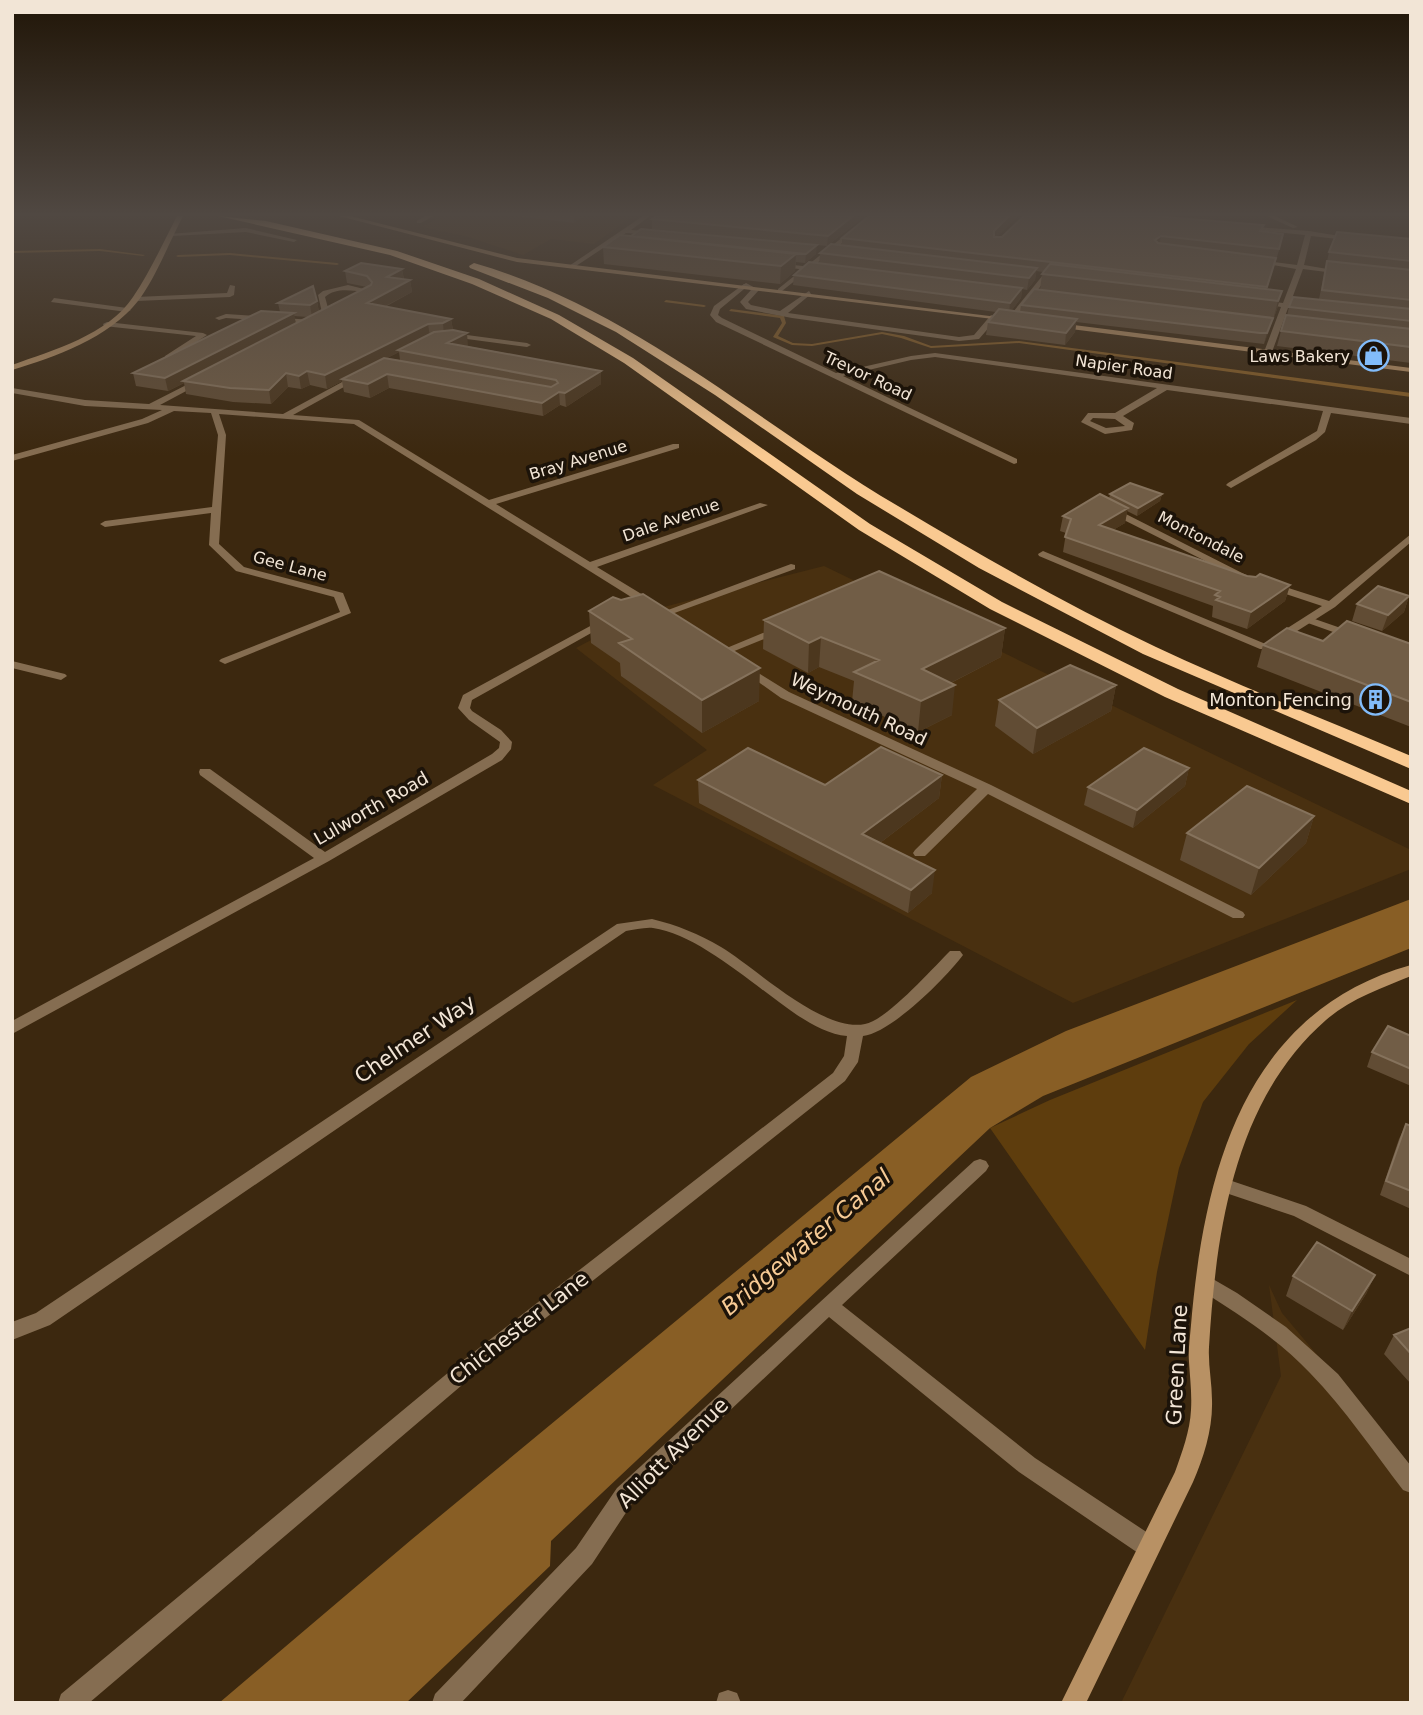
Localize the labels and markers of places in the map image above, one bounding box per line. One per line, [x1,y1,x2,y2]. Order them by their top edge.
shop icon: Laws Bakery [1356,339,1390,373]
place label: Laws Bakery [1249,347,1350,366]
building icon: Monton Fencing [1358,682,1392,716]
place label: Monton Fencing [1209,689,1352,710]

